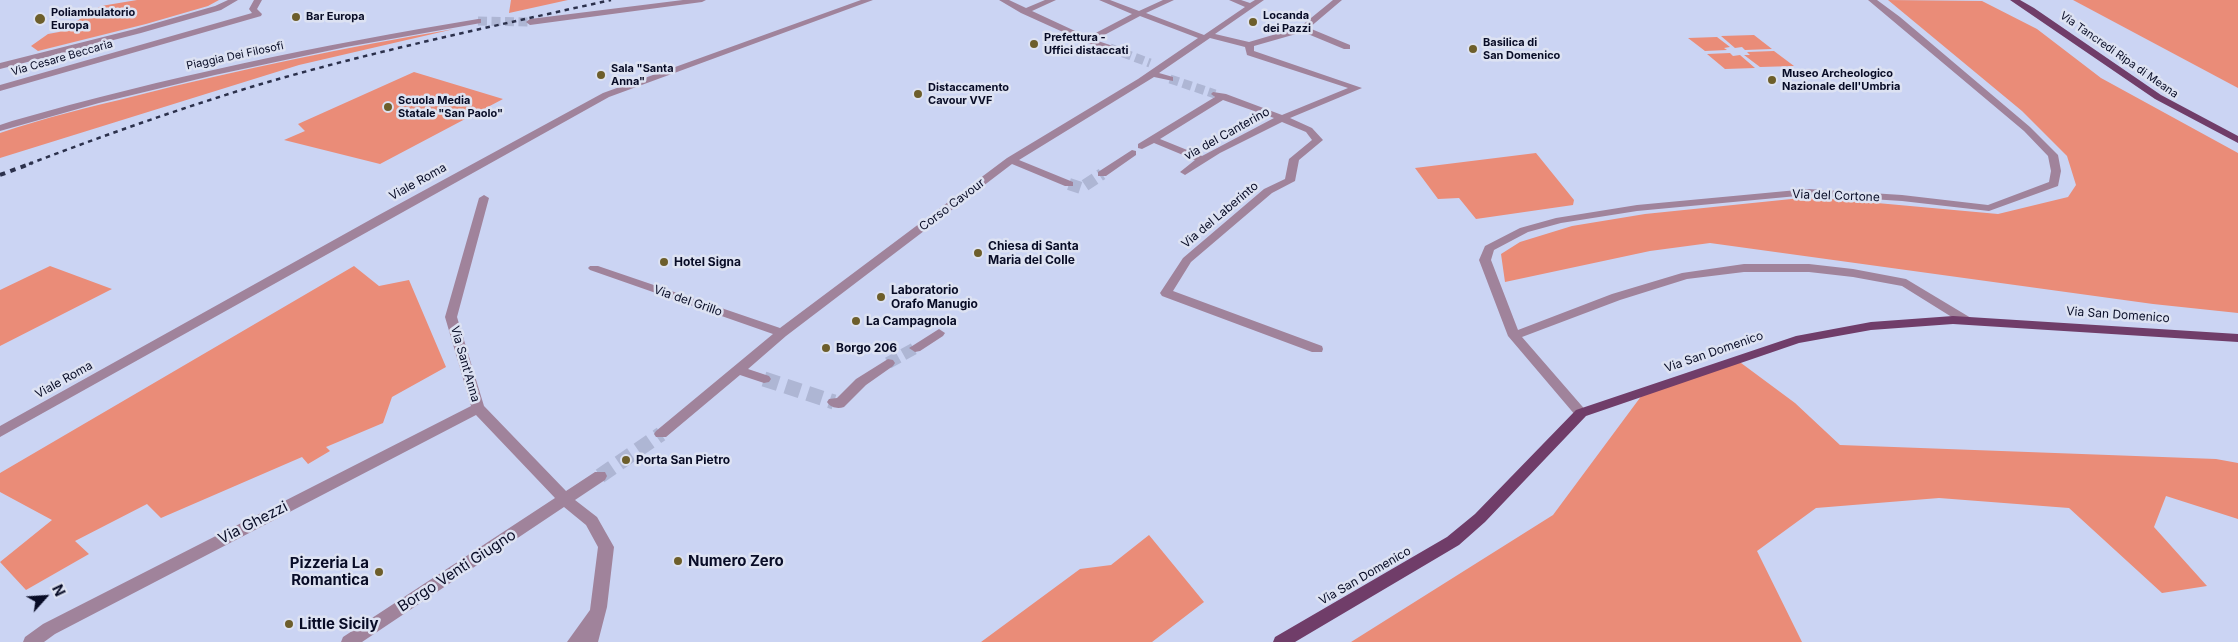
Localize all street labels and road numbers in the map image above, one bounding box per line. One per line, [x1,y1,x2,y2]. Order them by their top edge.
street label: Via Tancredi Ripa di Meana [2057,9,2181,101]
street label: Via Cesare Beccaria [10,37,114,79]
street label: Piaggia Dei Filosofi [185,39,285,73]
street label: via del Canterino [1182,105,1272,163]
street label: Viale Roma [387,160,449,204]
street label: Corso Cavour [917,176,987,234]
street label: Via del Laberinto [1179,179,1261,251]
street label: Via del Cortone [1792,187,1880,205]
street label: Via del Grillo [652,283,724,319]
street label: Via San Domenico [2066,304,2170,326]
street label: Via Sant'Anna [447,324,483,404]
street label: Via San Domenico [1663,328,1765,376]
street label: Viale Roma [33,358,95,402]
street label: Via Ghezzi [215,498,291,548]
street label: Borgo Venti Giugno [395,526,519,616]
street label: Via San Domenico [1317,544,1413,608]

